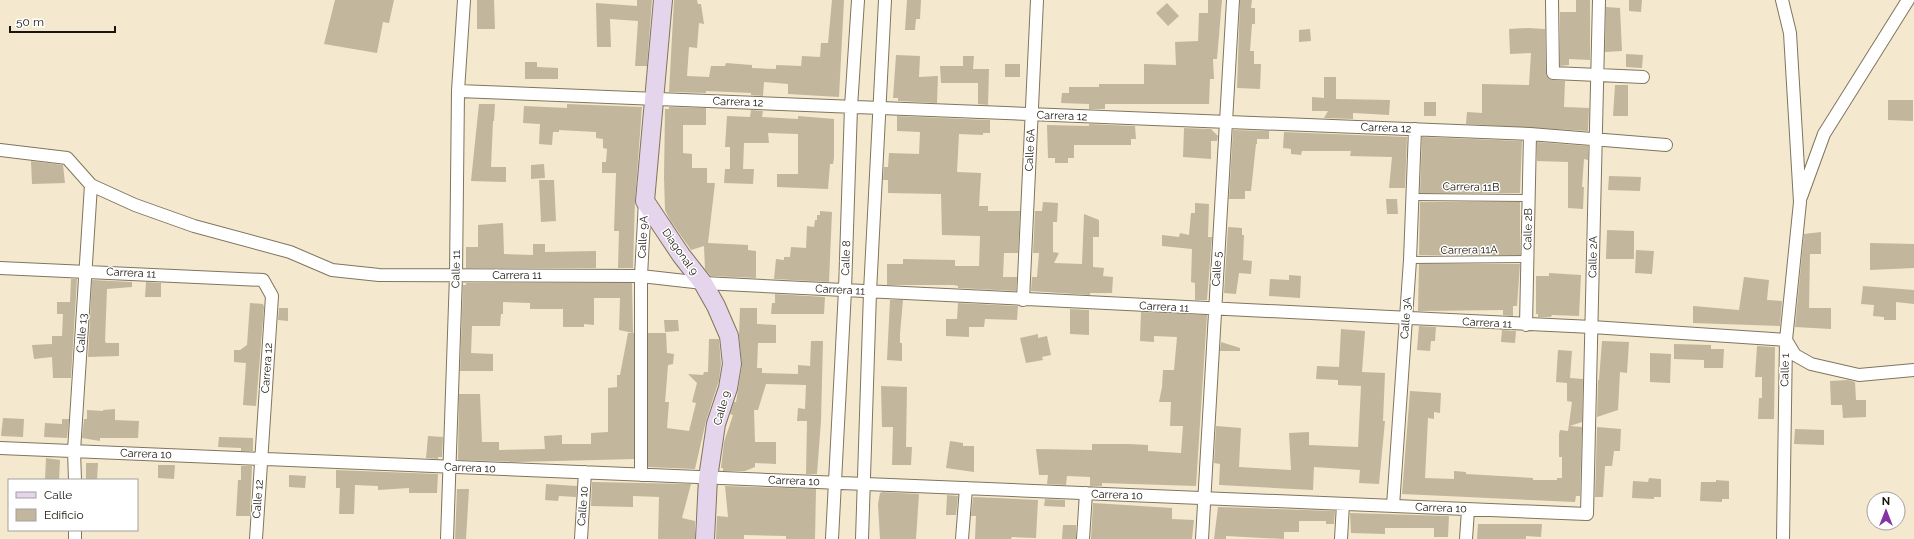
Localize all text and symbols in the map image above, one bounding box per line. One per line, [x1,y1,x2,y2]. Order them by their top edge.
scale bar [10,8,115,34]
text: 50 m [16,15,44,29]
street label: Carrera 12 [712,95,764,109]
street label: Carrera 12 [1036,109,1088,123]
street label: Carrera 12 [1360,121,1412,135]
street label: Calle 6A [1022,128,1038,172]
street label: Carrera 11B [1442,180,1500,194]
street label: Calle 2B [1521,208,1535,250]
street label: Calle 9A [635,215,651,259]
street label: Diagonal 9 [659,226,701,278]
street label: Calle 2A [1586,235,1600,278]
street label: Calle 8 [839,240,853,276]
street label: Carrera 11A [1440,243,1498,257]
street label: Calle 11 [449,249,463,288]
street label: Calle 5 [1210,251,1224,287]
street label: Carrera 11 [106,265,156,281]
street label: Carrera 11 [492,269,542,282]
street label: Carrera 11 [815,282,865,298]
street label: Calle 3A [1398,296,1414,339]
street label: Carrera 11 [1139,299,1189,315]
street label: Calle 13 [74,313,90,353]
street label: Carrera 11 [1462,315,1512,331]
street label: Carrera 12 [259,342,275,394]
street label: Calle 1 [1778,353,1792,387]
street label: Calle 9 [711,389,733,427]
street label: Carrera 10 [120,447,172,461]
street label: Carrera 10 [444,461,496,475]
street label: Carrera 10 [768,474,820,488]
legend [8,479,138,531]
street label: Calle 12 [250,479,266,519]
street label: Calle 10 [575,485,591,527]
text: Calle [44,488,72,502]
street label: Carrera 10 [1091,488,1143,502]
north arrow [1866,491,1906,531]
text: N [1882,495,1890,508]
street label: Carrera 10 [1415,501,1467,515]
text: Edificio [44,508,84,522]

